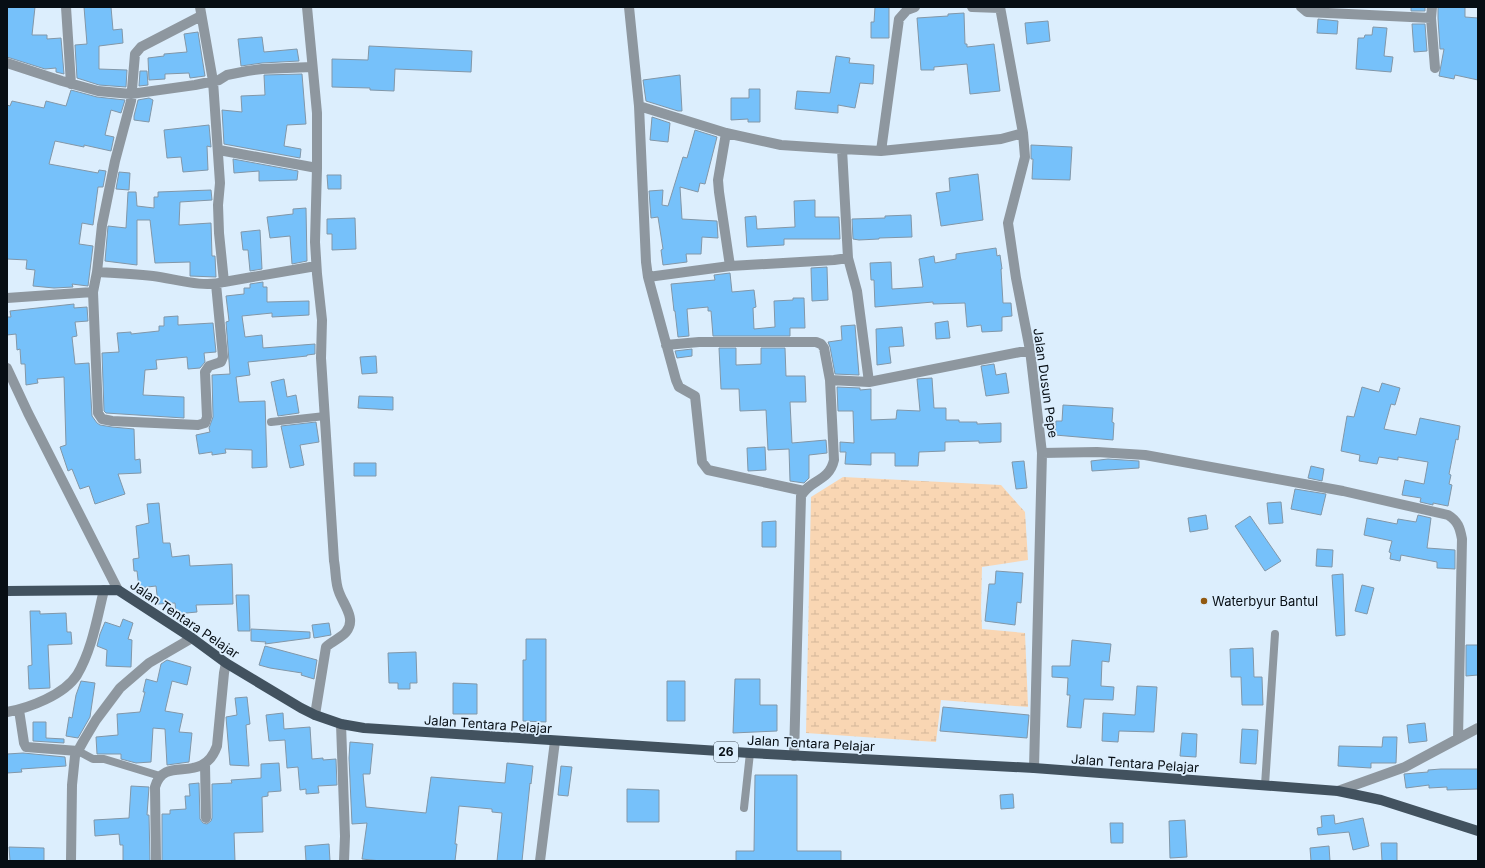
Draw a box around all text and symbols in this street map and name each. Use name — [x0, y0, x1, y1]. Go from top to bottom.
street label: Jalan Dusun Pepe — [1030, 327, 1062, 439]
street label: Jalan Tentara Pelajar — [127, 577, 243, 662]
place label: Waterbyur Bantul — [1212, 593, 1318, 609]
marker: Waterbyur Bantul — [1199, 596, 1209, 606]
street label: Jalan Tentara Pelajar — [423, 712, 553, 736]
street label: Jalan Tentara Pelajar — [747, 732, 876, 754]
road number: 26 — [714, 742, 738, 762]
street label: Jalan Tentara Pelajar — [1070, 751, 1200, 775]

